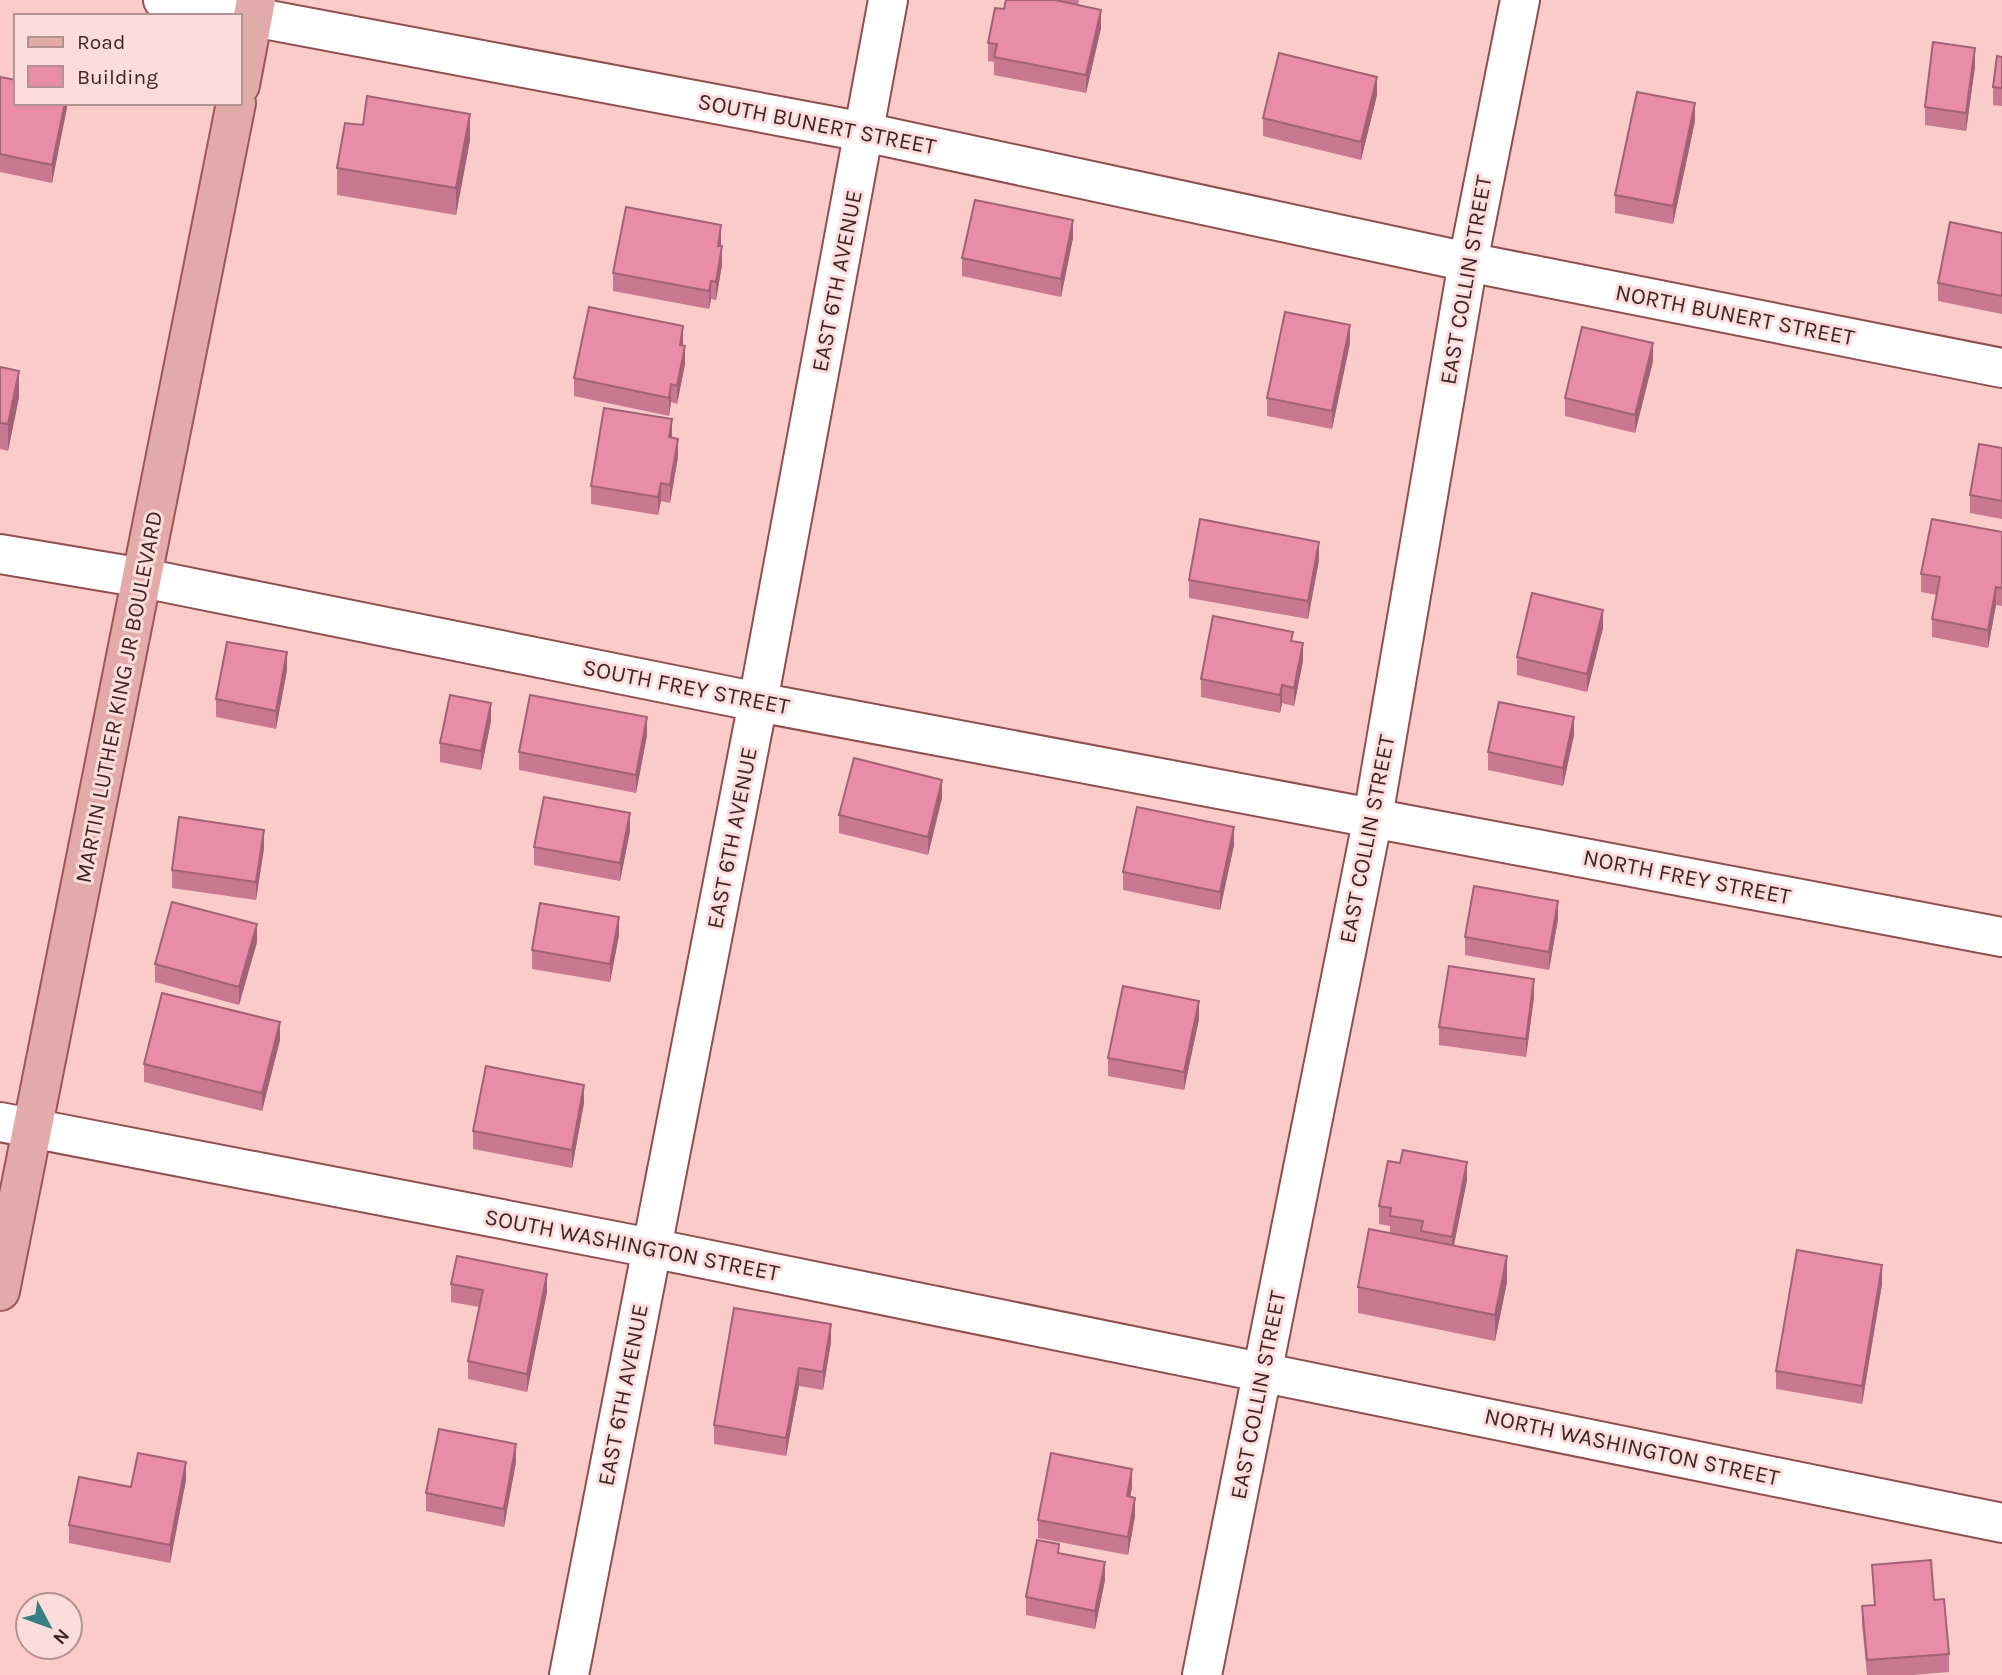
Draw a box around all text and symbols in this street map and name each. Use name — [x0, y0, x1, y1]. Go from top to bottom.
legend — [14, 14, 242, 105]
text: Road — [77, 30, 125, 54]
text: Building — [77, 65, 158, 89]
street label: SOUTH BUNERT STREET — [696, 88, 939, 160]
street label: EAST COLLIN STREET — [1434, 173, 1498, 387]
street label: EAST 6TH AVENUE — [806, 188, 868, 374]
street label: NORTH BUNERT STREET — [1613, 279, 1857, 352]
street label: MARTIN LUTHER KING JR BOULEVARD — [70, 508, 168, 886]
street label: SOUTH FREY STREET — [580, 654, 792, 720]
street label: EAST COLLIN STREET — [1334, 732, 1401, 946]
street label: EAST 6TH AVENUE — [701, 745, 763, 931]
street label: NORTH FREY STREET — [1581, 844, 1794, 910]
street label: SOUTH WASHINGTON STREET — [482, 1203, 782, 1287]
street label: EAST COLLIN STREET — [1225, 1288, 1292, 1502]
street label: EAST 6TH AVENUE — [592, 1302, 654, 1488]
street label: NORTH WASHINGTON STREET — [1482, 1403, 1782, 1492]
north arrow — [14, 1591, 84, 1661]
text: N — [48, 1624, 74, 1649]

